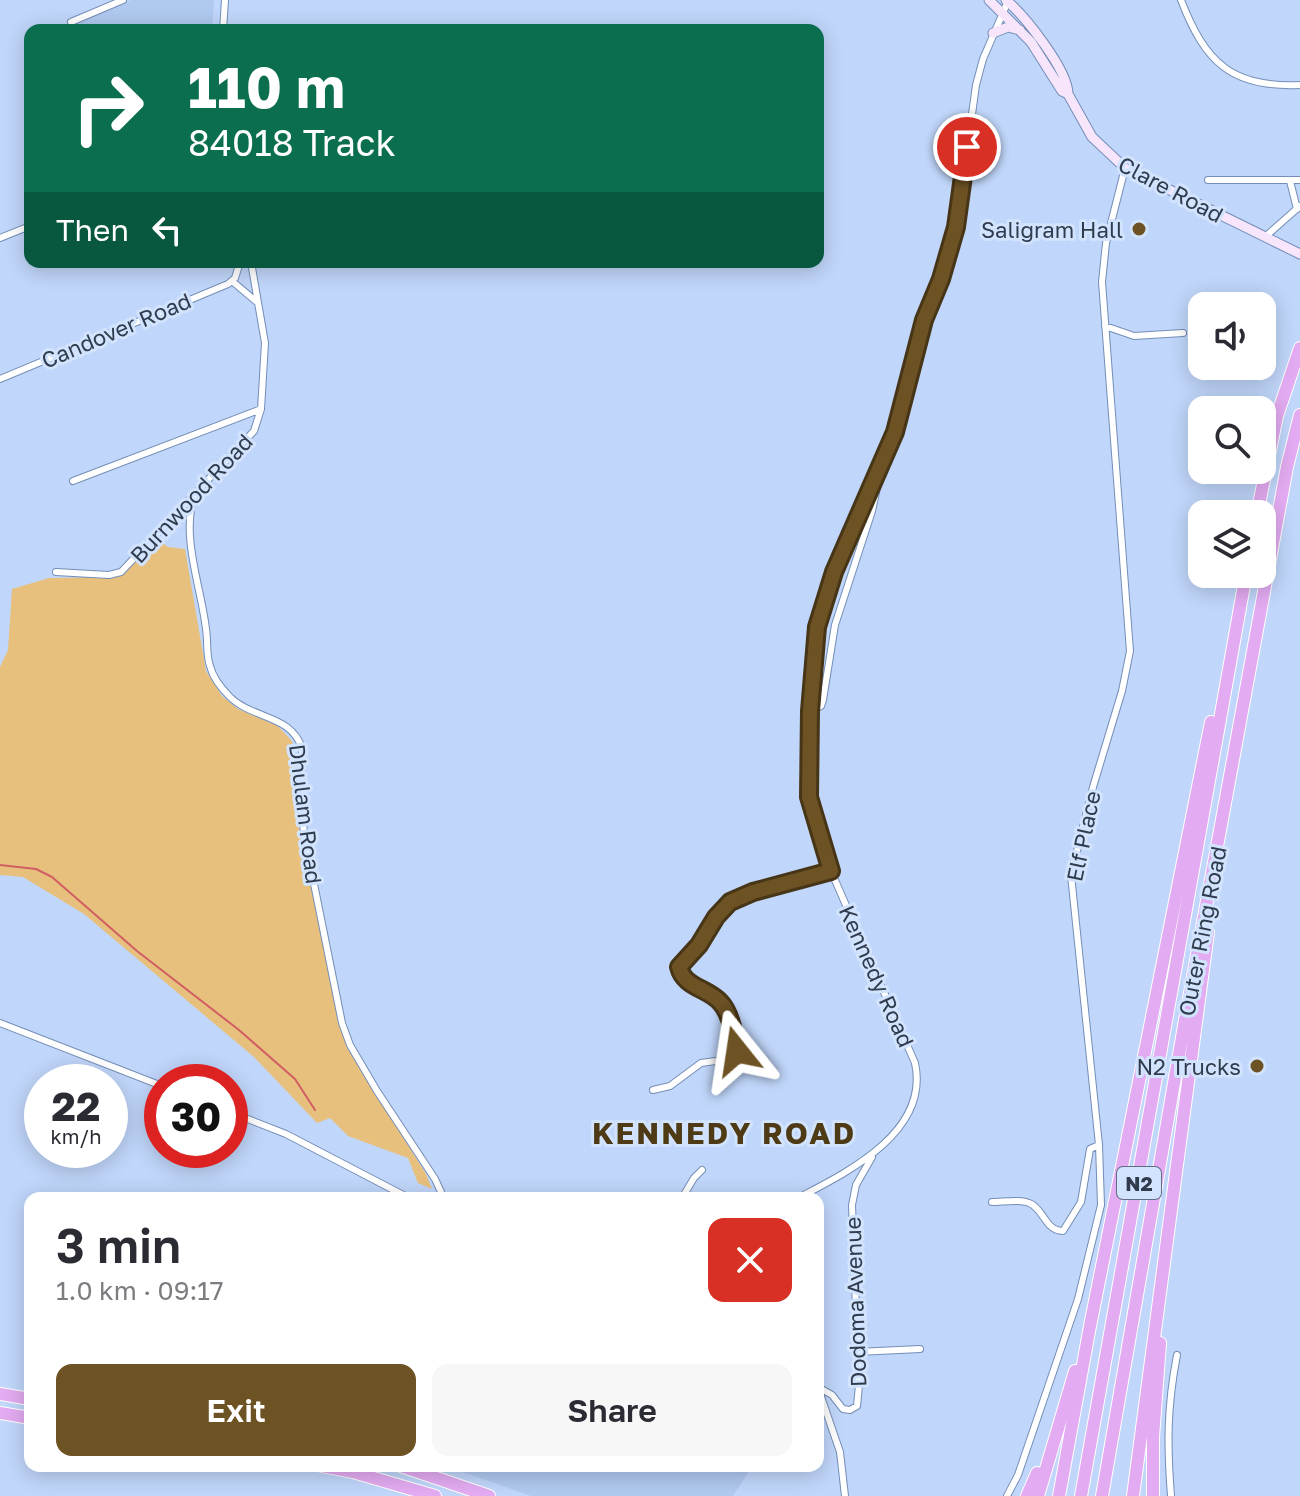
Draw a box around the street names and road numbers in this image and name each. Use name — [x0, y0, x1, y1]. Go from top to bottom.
street label: Clare Road — [1114, 150, 1228, 228]
street label: Candover Road — [37, 286, 195, 374]
street label: Burnwood Road — [124, 428, 258, 568]
street label: Dhulam Road — [284, 743, 328, 885]
street label: Elf Place — [1060, 788, 1106, 884]
street label: Outer Ring Road — [1172, 844, 1232, 1018]
street label: Kennedy Road — [834, 901, 920, 1051]
road number: N2 — [1117, 1167, 1161, 1199]
street label: Dodoma Avenue — [839, 1216, 871, 1388]

